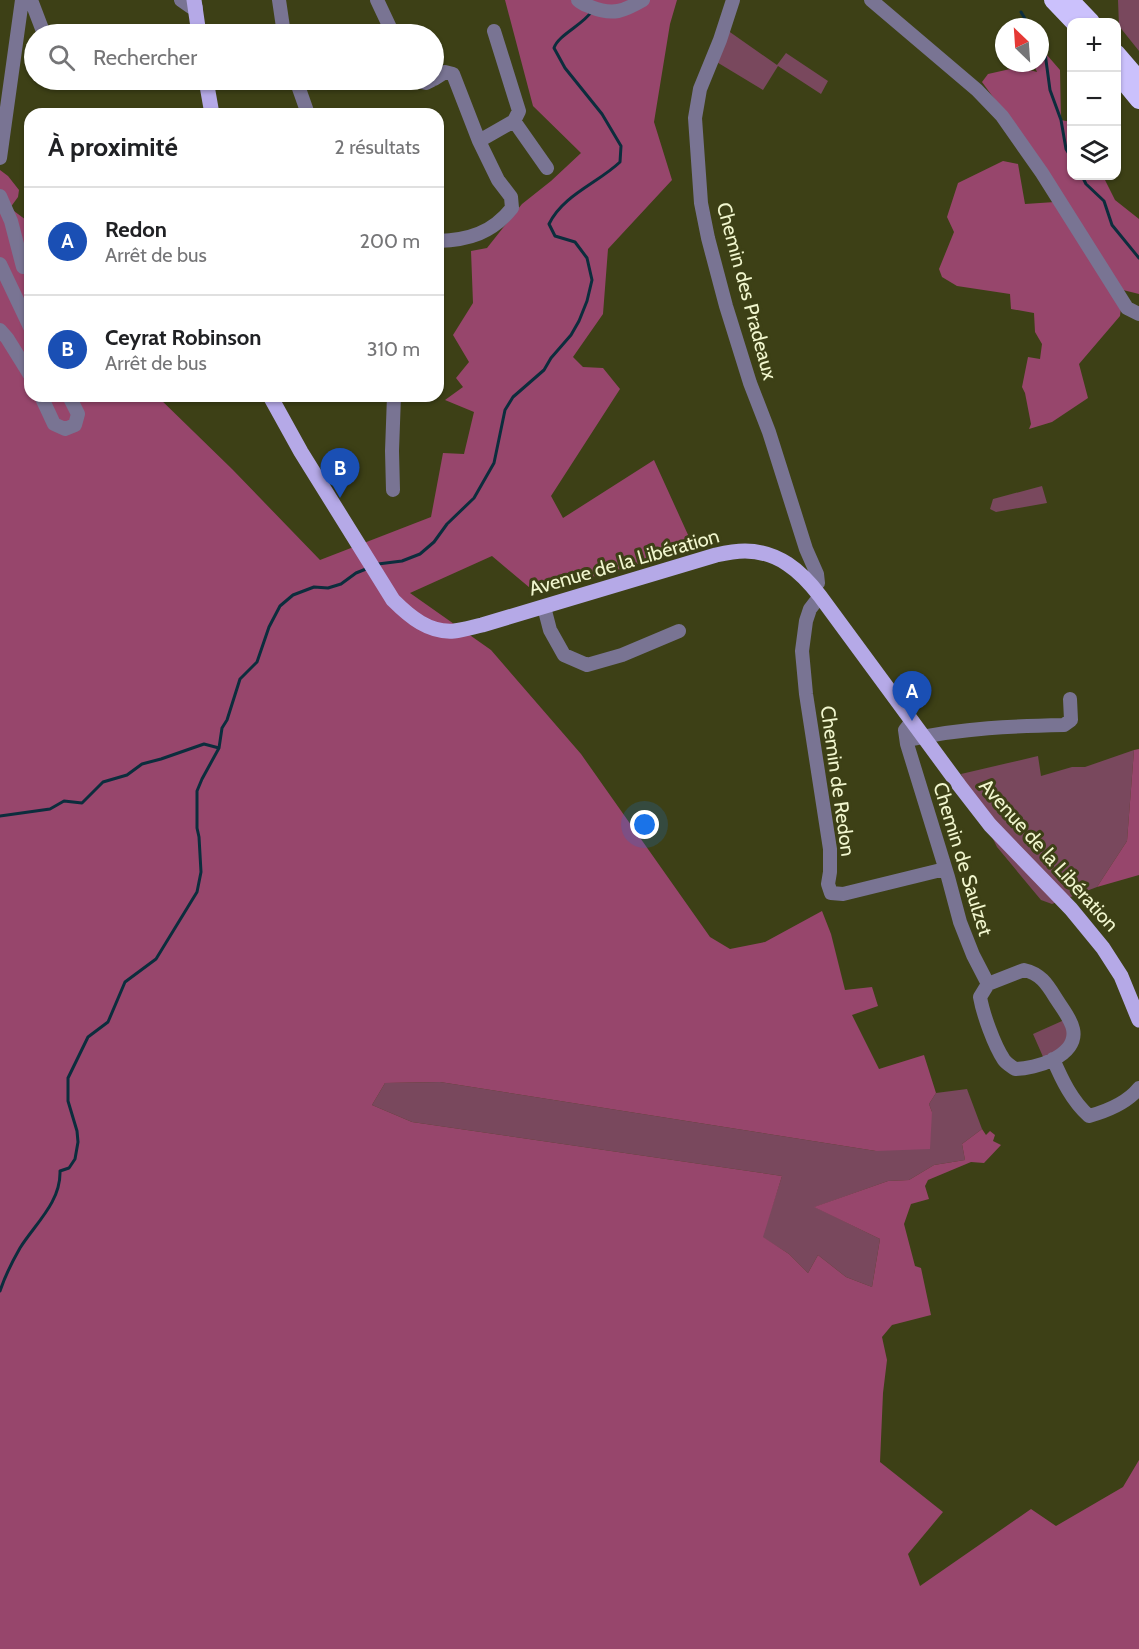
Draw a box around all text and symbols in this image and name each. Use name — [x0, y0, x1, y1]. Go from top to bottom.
north arrow — [995, 18, 1049, 72]
map controls — [1067, 18, 1121, 180]
button: + — [1067, 18, 1121, 72]
search box — [24, 24, 444, 90]
icon: search — [45, 41, 78, 74]
text: Rechercher — [93, 44, 197, 71]
button: − — [1067, 72, 1121, 126]
button: layers — [1067, 126, 1121, 180]
text: À proximité — [48, 131, 178, 163]
text: 2 résultats — [334, 135, 420, 159]
street label: Chemin des Pradeaux — [712, 200, 782, 383]
text: Redon — [105, 216, 167, 243]
text: A — [61, 229, 74, 253]
text: 200 m — [360, 229, 420, 253]
text: Arrêt de bus — [105, 243, 207, 267]
text: Ceyrat Robinson — [105, 324, 261, 351]
text: B — [61, 337, 74, 361]
text: 310 m — [367, 337, 420, 361]
text: Arrêt de bus — [105, 351, 207, 375]
pin: B — [320, 448, 360, 498]
street label: Avenue de la Libération — [526, 523, 722, 601]
pin: A — [892, 672, 932, 721]
street label: Chemin de Redon — [816, 704, 860, 858]
street label: Avenue de la Libération — [974, 774, 1124, 936]
street label: Chemin de Saulzet — [928, 779, 998, 939]
your location — [630, 810, 659, 839]

